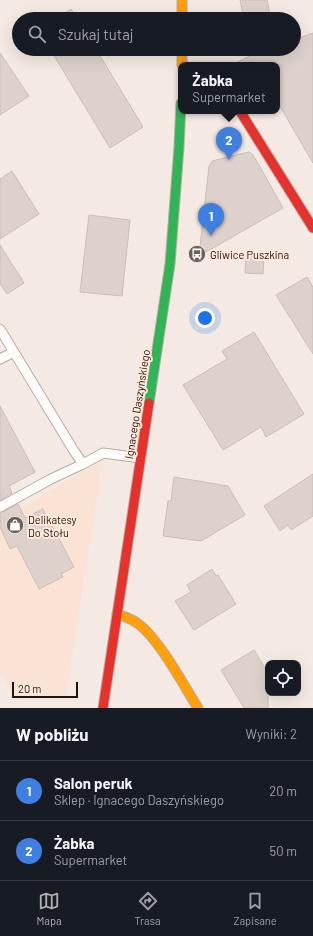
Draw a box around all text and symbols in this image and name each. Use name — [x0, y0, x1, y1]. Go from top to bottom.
search box — [12, 12, 301, 56]
icon: search — [26, 23, 48, 45]
text: Szukaj tutaj — [58, 25, 134, 43]
popup — [178, 62, 280, 114]
text: Żabka — [192, 71, 233, 89]
text: Supermarket — [192, 89, 266, 105]
pin: 2 — [216, 127, 242, 160]
pin: 1 — [198, 203, 224, 236]
bus stop icon: Gliwice Puszkina — [187, 244, 207, 264]
place label: Gliwice Puszkina — [210, 248, 289, 261]
your location — [195, 308, 215, 328]
street label: Ignacego Daszyńskiego — [122, 348, 152, 460]
place label: Delikatesy Do Stołu — [28, 513, 77, 539]
shop icon: Delikatesy Do Stołu — [5, 515, 25, 535]
map controls — [265, 660, 301, 696]
button: locate — [265, 660, 301, 696]
scale bar — [12, 680, 78, 699]
text: 20 m — [18, 682, 41, 695]
text: W pobliżu — [16, 724, 89, 744]
text: Wyniki: 2 — [246, 726, 297, 742]
text: Salon peruk — [54, 774, 133, 792]
text: 1 — [27, 783, 31, 799]
text: 20 m — [269, 783, 297, 799]
text: Sklep · Ignacego Daszyńskiego — [54, 792, 224, 808]
text: Żabka — [54, 834, 94, 852]
text: 2 — [25, 843, 33, 859]
text: 50 m — [270, 843, 297, 859]
text: Supermarket — [54, 852, 127, 868]
tab: Mapa — [36, 890, 62, 927]
tab: Trasa — [134, 890, 161, 927]
tab: Zapisane — [233, 890, 277, 927]

